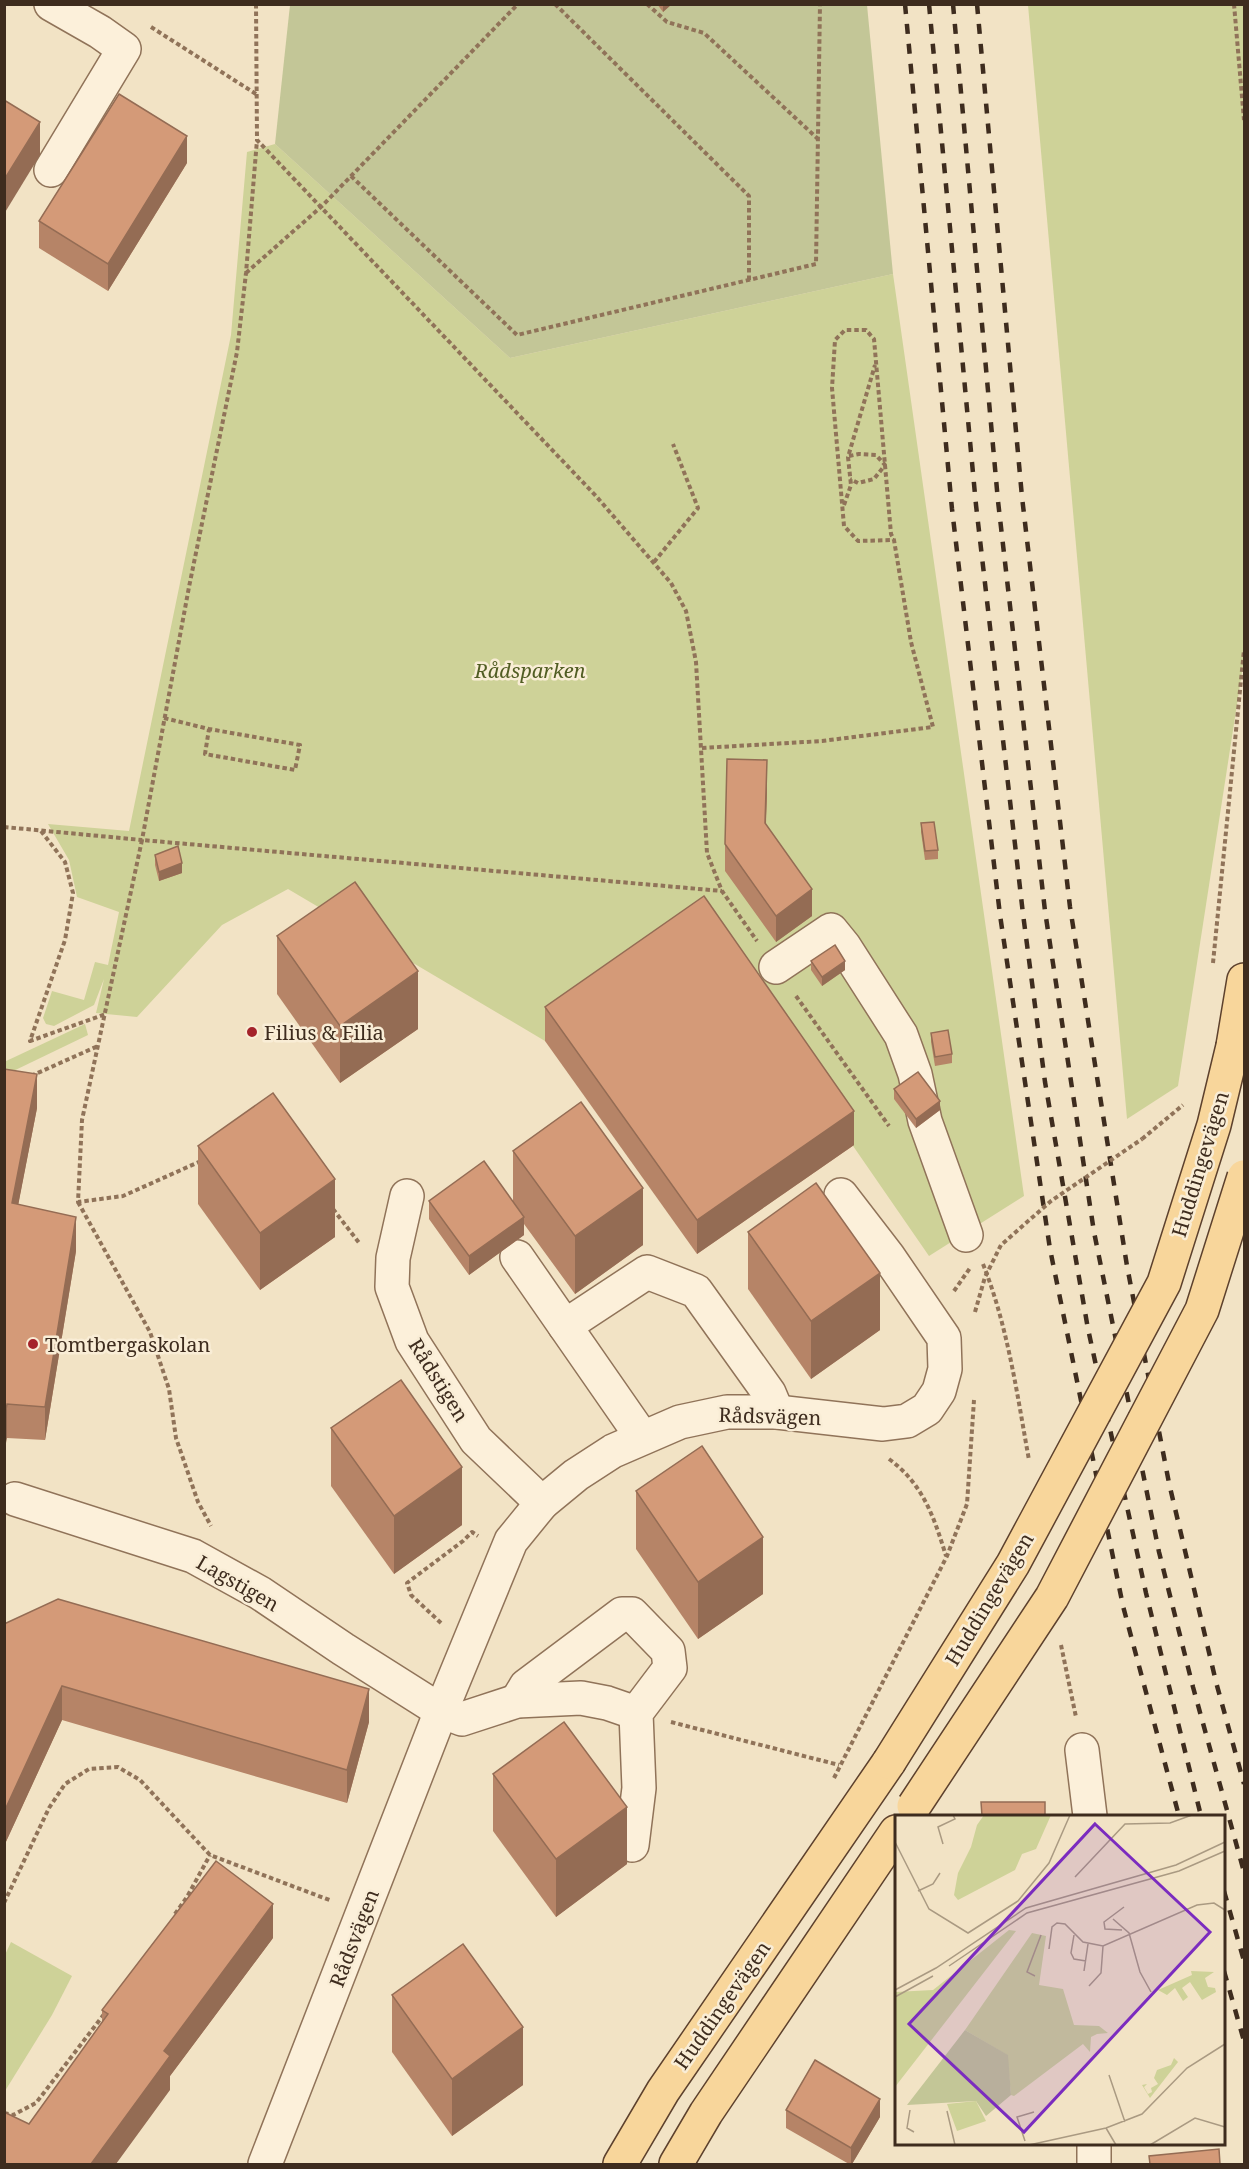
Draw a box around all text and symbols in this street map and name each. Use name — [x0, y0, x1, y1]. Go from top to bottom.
park label: Rådsparken — [473, 657, 586, 684]
place label: Filius & Filia — [264, 1019, 384, 1046]
marker: Filius & Filia — [245, 1025, 259, 1039]
street label: Huddingevägen — [1165, 1088, 1235, 1240]
place label: Tomtbergaskolan — [45, 1331, 210, 1358]
street label: Rådstigen — [403, 1333, 475, 1427]
marker: Tomtbergaskolan — [26, 1337, 40, 1351]
street label: Rådsvägen — [718, 1401, 822, 1431]
street label: Huddingevägen — [939, 1527, 1040, 1671]
street label: Lagstigen — [192, 1548, 284, 1618]
inset map — [895, 1815, 1225, 2145]
street label: Rådsvägen — [323, 1885, 385, 1991]
street label: Huddingevägen — [668, 1935, 776, 2075]

